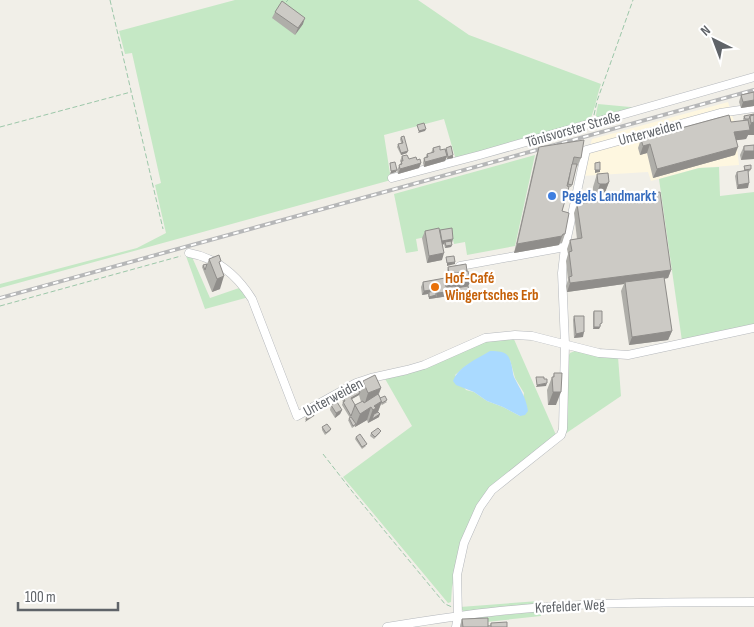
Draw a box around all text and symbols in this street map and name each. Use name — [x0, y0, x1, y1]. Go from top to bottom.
north arrow — [689, 15, 739, 65]
text: N — [697, 22, 714, 40]
street label: Tönisvorster Straße — [524, 107, 623, 152]
street label: Unterweiden — [616, 115, 684, 150]
place label: Pegels Landmarkt — [562, 187, 656, 206]
marker: Pegels Landmarkt — [546, 190, 558, 202]
place label: Hof-Café Wingertsches Erb — [445, 269, 539, 305]
marker: Hof-Café Wingertsches Erb — [429, 281, 441, 293]
street label: Unterweiden — [300, 374, 366, 421]
scale bar — [18, 580, 118, 612]
text: 100 m — [25, 588, 56, 607]
street label: Krefelder Weg — [535, 595, 606, 618]

